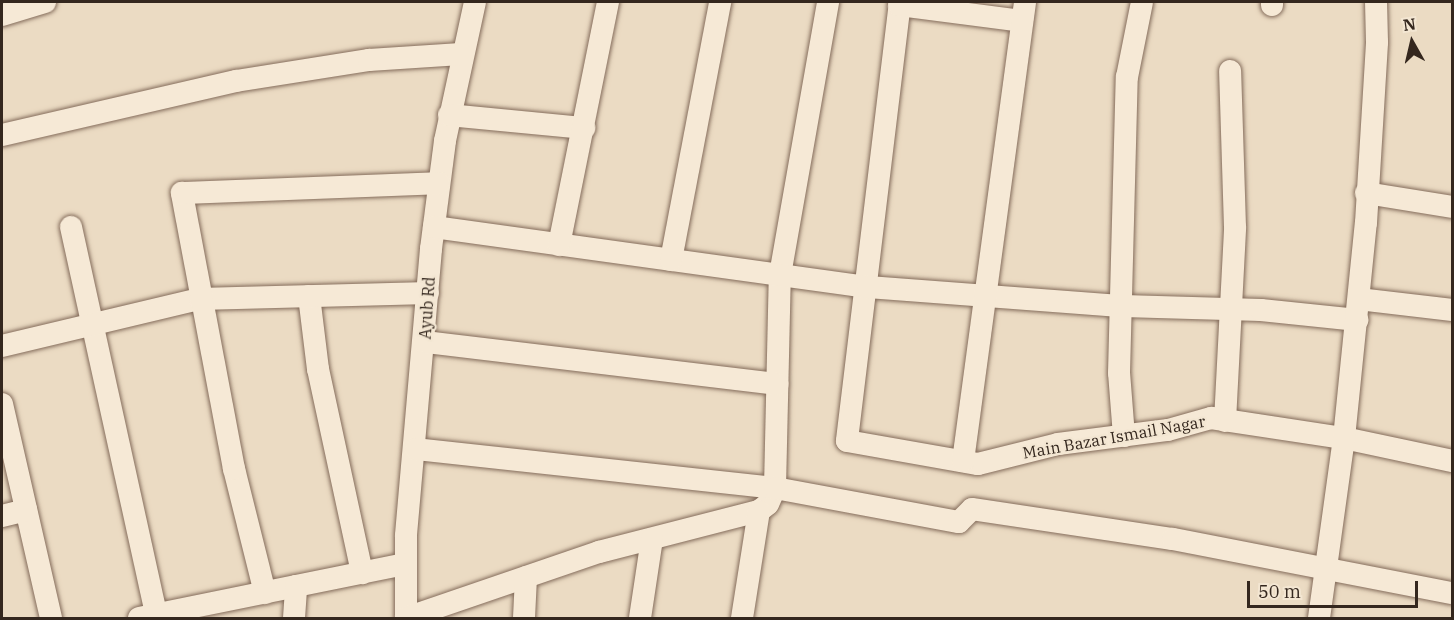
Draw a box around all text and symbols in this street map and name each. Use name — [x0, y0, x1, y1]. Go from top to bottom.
north arrow — [1382, 12, 1442, 72]
text: N — [1402, 13, 1417, 35]
street label: Ayub Rd — [415, 276, 439, 340]
street label: Main Bazar Ismail Nagar — [1021, 411, 1207, 463]
scale bar — [1250, 569, 1421, 607]
text: 50 m — [1258, 580, 1301, 603]

